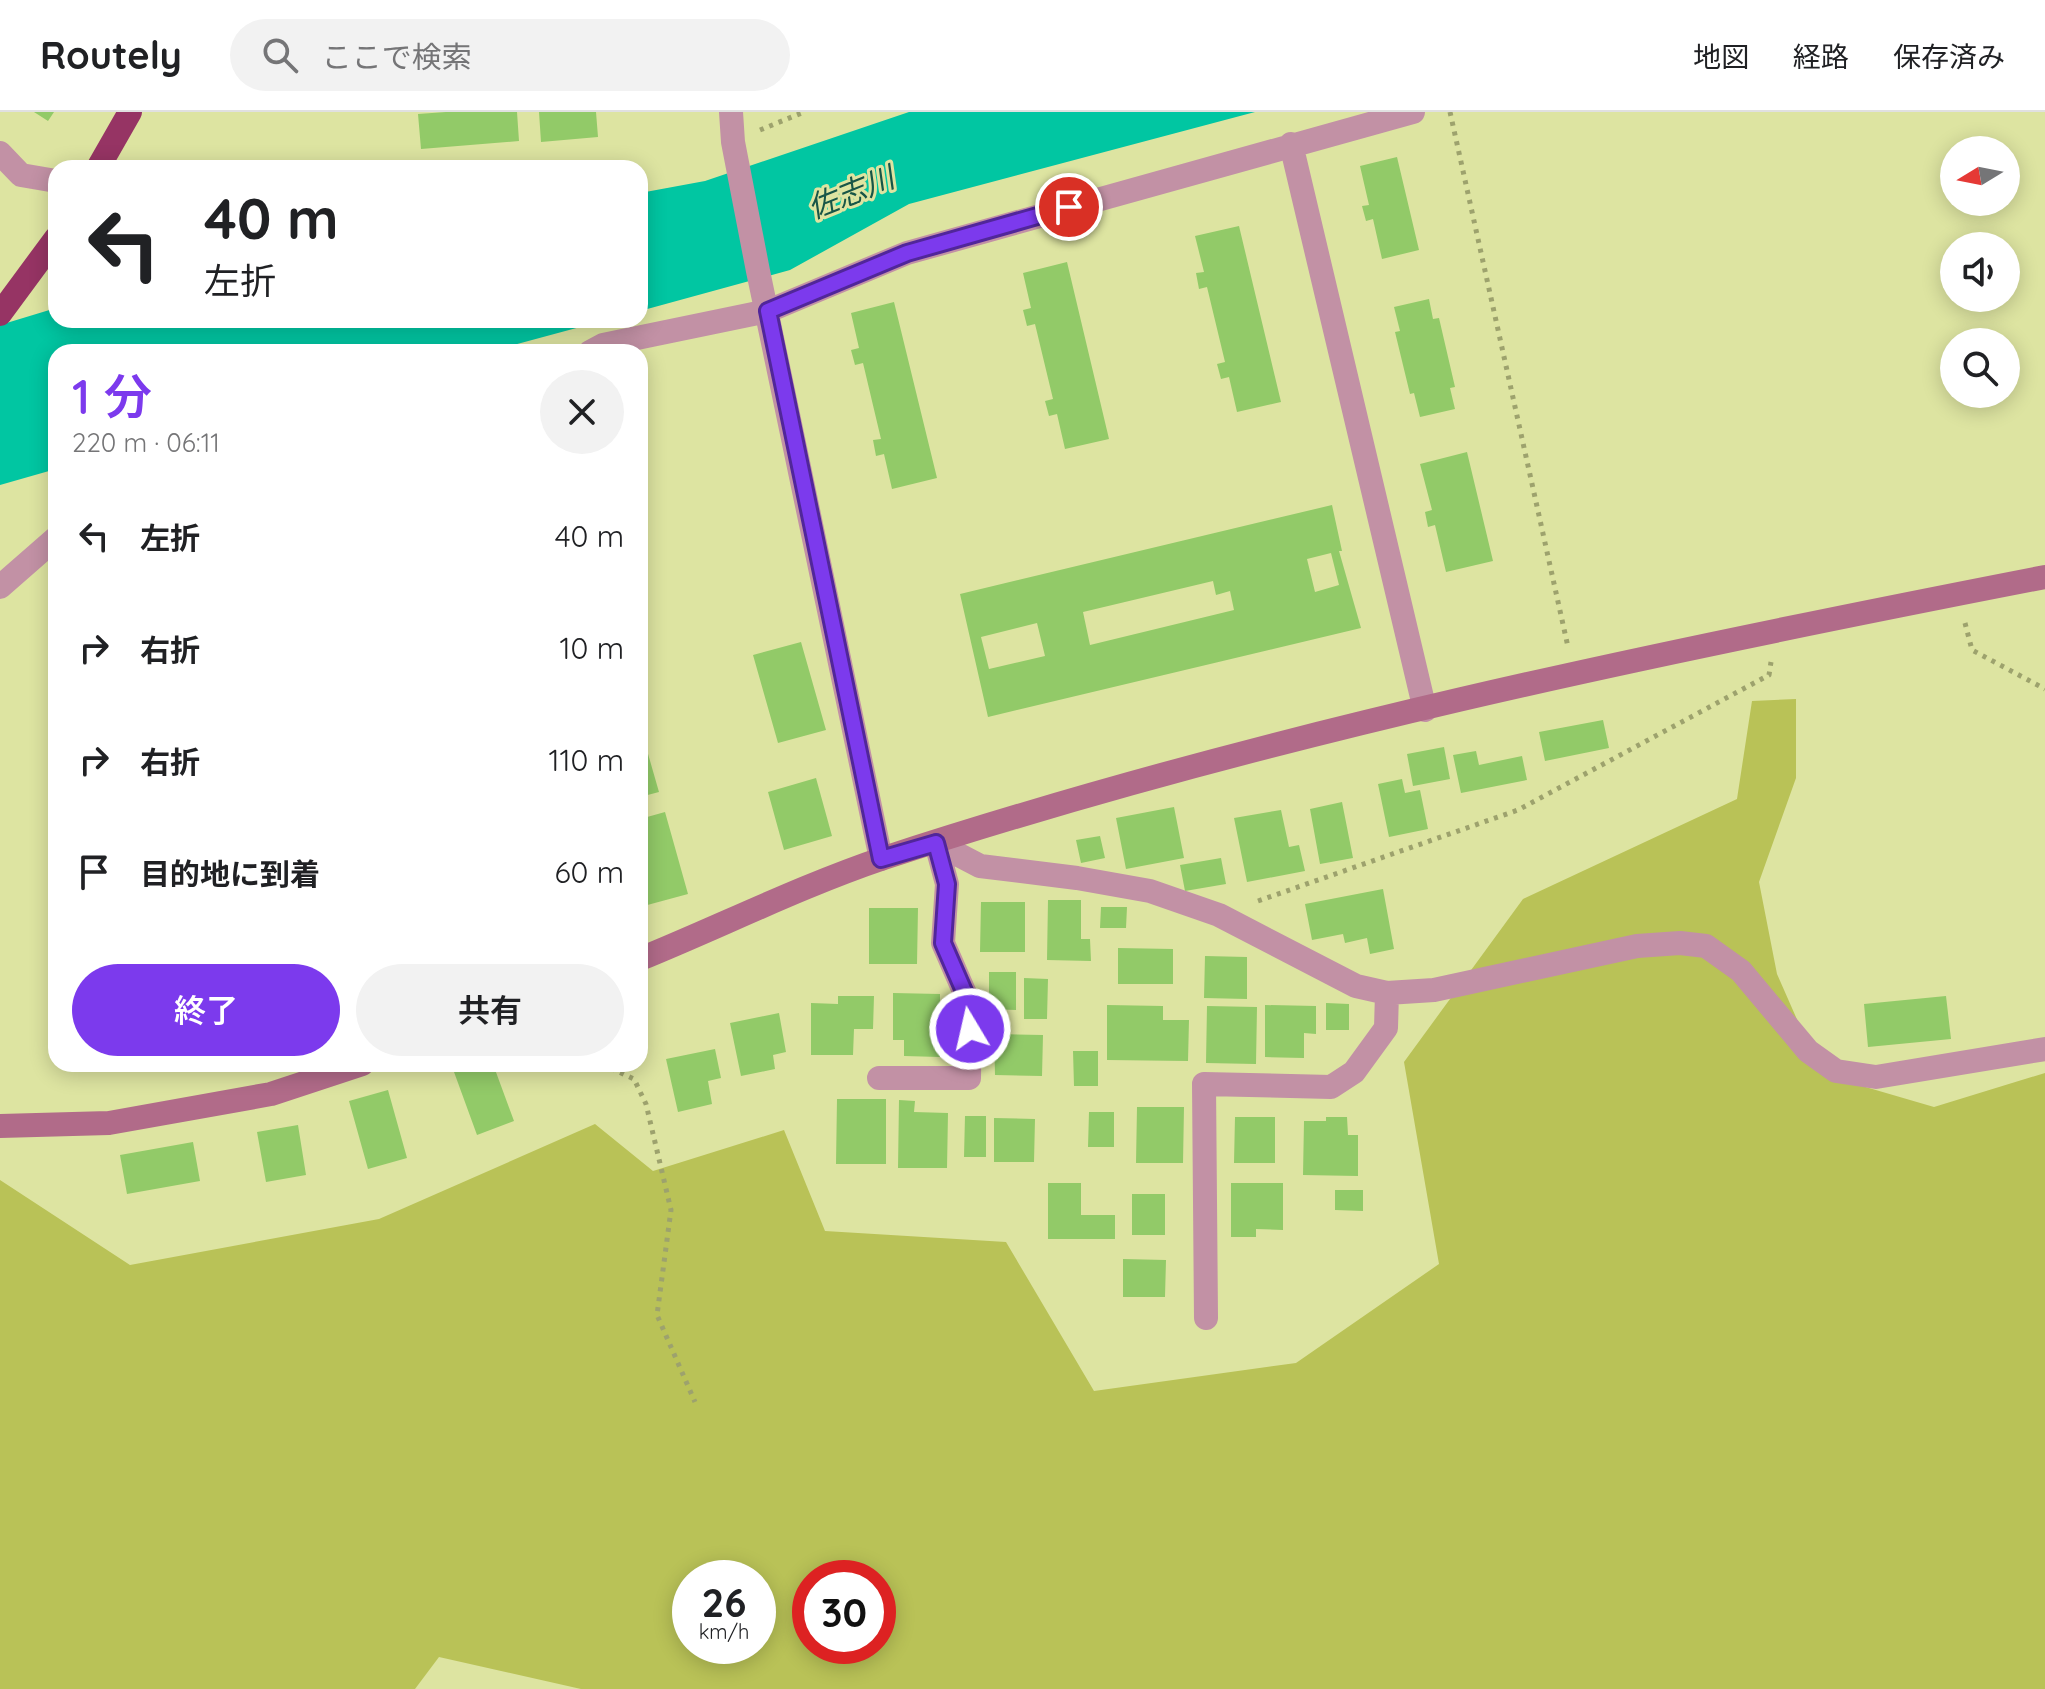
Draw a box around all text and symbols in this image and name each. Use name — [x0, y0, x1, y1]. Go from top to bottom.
search box — [230, 19, 790, 91]
text: Routely — [40, 31, 182, 79]
icon: search — [258, 33, 302, 77]
text: ここで検索 — [322, 38, 472, 76]
text: 地図 — [1693, 39, 1749, 74]
text: 経路 — [1793, 39, 1849, 74]
text: 保存済み — [1893, 39, 2005, 74]
north arrow — [1940, 136, 2020, 216]
map controls — [1940, 136, 2020, 408]
water label: 佐志川 — [802, 156, 902, 227]
pin — [1035, 173, 1103, 241]
text: 40 m — [204, 183, 339, 253]
icon: arrive — [1047, 185, 1091, 229]
icon: left — [72, 192, 176, 296]
button: sound — [1940, 232, 2020, 312]
text: 左折 — [204, 258, 276, 303]
button: search — [1940, 328, 2020, 408]
text: 1 分 — [72, 366, 152, 426]
button: close — [540, 370, 624, 454]
text: 220 m · 06:11 — [72, 426, 220, 459]
icon: left — [72, 514, 116, 558]
text: 40 m — [555, 517, 624, 555]
text: 左折 — [140, 519, 200, 557]
icon: right — [72, 626, 116, 670]
text: 10 m — [560, 629, 624, 667]
text: 右折 — [140, 631, 200, 669]
icon: right — [72, 738, 116, 782]
text: 110 m — [548, 741, 624, 779]
text: 右折 — [140, 743, 200, 781]
icon: arrive — [72, 850, 116, 894]
text: 60 m — [554, 853, 624, 891]
text: 目的地に到着 — [140, 855, 320, 893]
button: 終了 — [72, 964, 340, 1056]
button: 共有 — [356, 964, 624, 1056]
position arrow — [928, 987, 1012, 1071]
speed limit sign: 30 — [792, 1560, 896, 1664]
text: 26 — [702, 1577, 746, 1627]
text: km/h — [699, 1619, 749, 1644]

